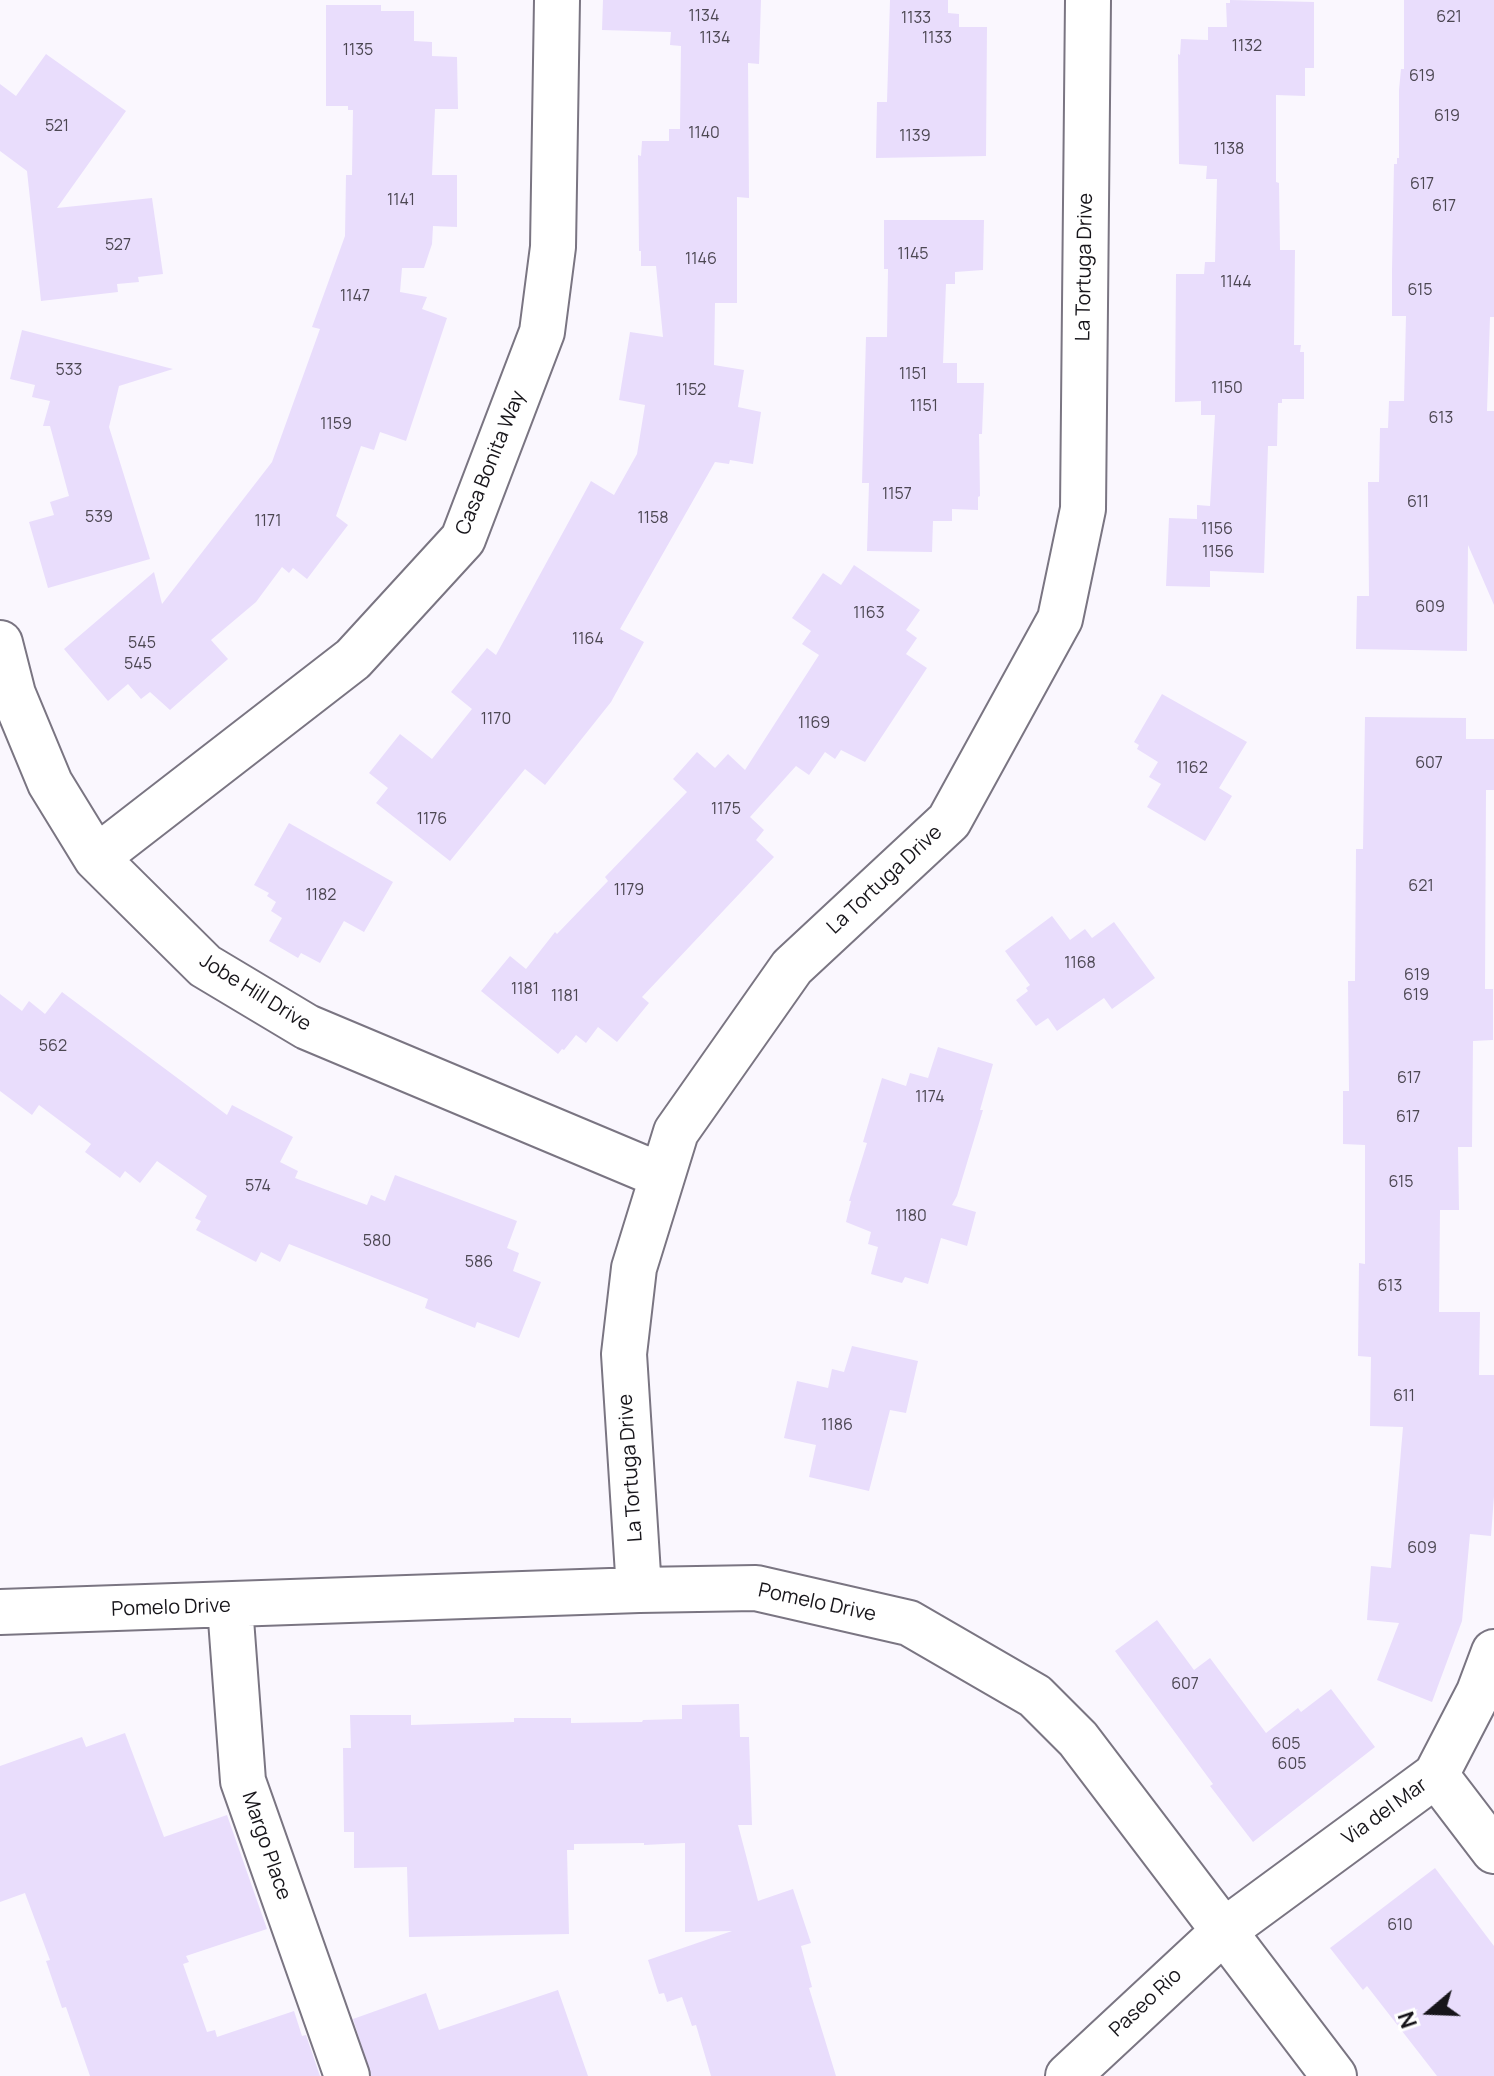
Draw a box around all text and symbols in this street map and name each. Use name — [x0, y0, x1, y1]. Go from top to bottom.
house number: 1134 — [689, 7, 719, 27]
house number: 621 — [1436, 8, 1462, 28]
house number: 1133 — [901, 9, 931, 29]
house number: 1134 — [700, 29, 730, 49]
house number: 1133 — [922, 29, 952, 49]
house number: 1132 — [1232, 37, 1262, 57]
house number: 1135 — [343, 41, 373, 61]
house number: 619 — [1409, 67, 1435, 87]
house number: 619 — [1434, 107, 1460, 127]
house number: 521 — [45, 117, 69, 137]
house number: 1140 — [688, 124, 720, 144]
house number: 1139 — [899, 127, 931, 147]
house number: 1138 — [1214, 140, 1244, 160]
house number: 617 — [1410, 175, 1434, 195]
house number: 1141 — [387, 191, 415, 211]
street label: La Tortuga Drive — [1072, 193, 1098, 341]
house number: 617 — [1432, 197, 1456, 217]
house number: 527 — [105, 236, 131, 256]
house number: 1145 — [897, 245, 929, 265]
house number: 1146 — [685, 250, 717, 270]
house number: 1144 — [1220, 273, 1252, 293]
house number: 615 — [1407, 281, 1433, 301]
house number: 1147 — [340, 287, 370, 307]
house number: 533 — [56, 361, 82, 381]
house number: 1151 — [899, 365, 927, 385]
house number: 1150 — [1211, 379, 1243, 399]
house number: 1152 — [676, 381, 706, 401]
street label: Casa Bonita Way — [451, 387, 531, 539]
house number: 1151 — [910, 397, 938, 417]
house number: 613 — [1429, 409, 1453, 429]
house number: 1159 — [320, 415, 352, 435]
house number: 1157 — [882, 485, 912, 505]
house number: 611 — [1407, 493, 1429, 513]
house number: 539 — [85, 508, 113, 528]
house number: 1158 — [637, 509, 669, 529]
house number: 1171 — [255, 512, 281, 532]
house number: 1156 — [1201, 520, 1233, 540]
house number: 1156 — [1202, 543, 1234, 563]
house number: 609 — [1415, 598, 1445, 618]
house number: 1163 — [853, 604, 885, 624]
house number: 1164 — [572, 630, 604, 650]
house number: 545 — [128, 634, 156, 654]
house number: 545 — [124, 655, 152, 675]
house number: 1170 — [481, 710, 511, 730]
house number: 1169 — [798, 714, 830, 734]
house number: 607 — [1415, 754, 1443, 774]
house number: 1162 — [1176, 759, 1208, 779]
house number: 1175 — [711, 800, 741, 820]
house number: 1176 — [417, 810, 447, 830]
street label: La Tortuga Drive — [823, 821, 947, 939]
house number: 621 — [1408, 877, 1434, 897]
house number: 1179 — [614, 881, 644, 901]
house number: 1182 — [306, 886, 336, 906]
street label: Jobe Hill Drive — [195, 949, 315, 1037]
house number: 1168 — [1064, 954, 1096, 974]
house number: 619 — [1404, 966, 1430, 986]
house number: 1181 — [511, 980, 539, 1000]
house number: 619 — [1403, 986, 1429, 1006]
house number: 1181 — [551, 987, 579, 1007]
house number: 562 — [39, 1037, 67, 1057]
house number: 617 — [1397, 1069, 1421, 1089]
house number: 1174 — [915, 1088, 945, 1108]
house number: 617 — [1396, 1108, 1420, 1128]
house number: 615 — [1388, 1173, 1414, 1193]
house number: 574 — [245, 1177, 271, 1197]
house number: 1180 — [895, 1207, 927, 1227]
house number: 580 — [363, 1232, 391, 1252]
house number: 586 — [465, 1253, 493, 1273]
house number: 613 — [1378, 1277, 1402, 1297]
house number: 611 — [1393, 1387, 1415, 1407]
street label: La Tortuga Drive — [614, 1393, 648, 1543]
house number: 1186 — [821, 1416, 853, 1436]
house number: 609 — [1407, 1539, 1437, 1559]
street label: Pomelo Drive — [756, 1579, 878, 1627]
street label: Pomelo Drive — [111, 1594, 231, 1622]
house number: 607 — [1171, 1675, 1199, 1695]
house number: 605 — [1272, 1735, 1300, 1755]
house number: 605 — [1278, 1755, 1306, 1775]
street label: Via del Mar — [1338, 1773, 1432, 1851]
street label: Margo Place — [236, 1789, 296, 1903]
house number: 610 — [1387, 1916, 1413, 1936]
street label: Paseo Rio — [1105, 1964, 1187, 2042]
north arrow — [1390, 1972, 1470, 2052]
text: N — [1391, 2007, 1424, 2032]

